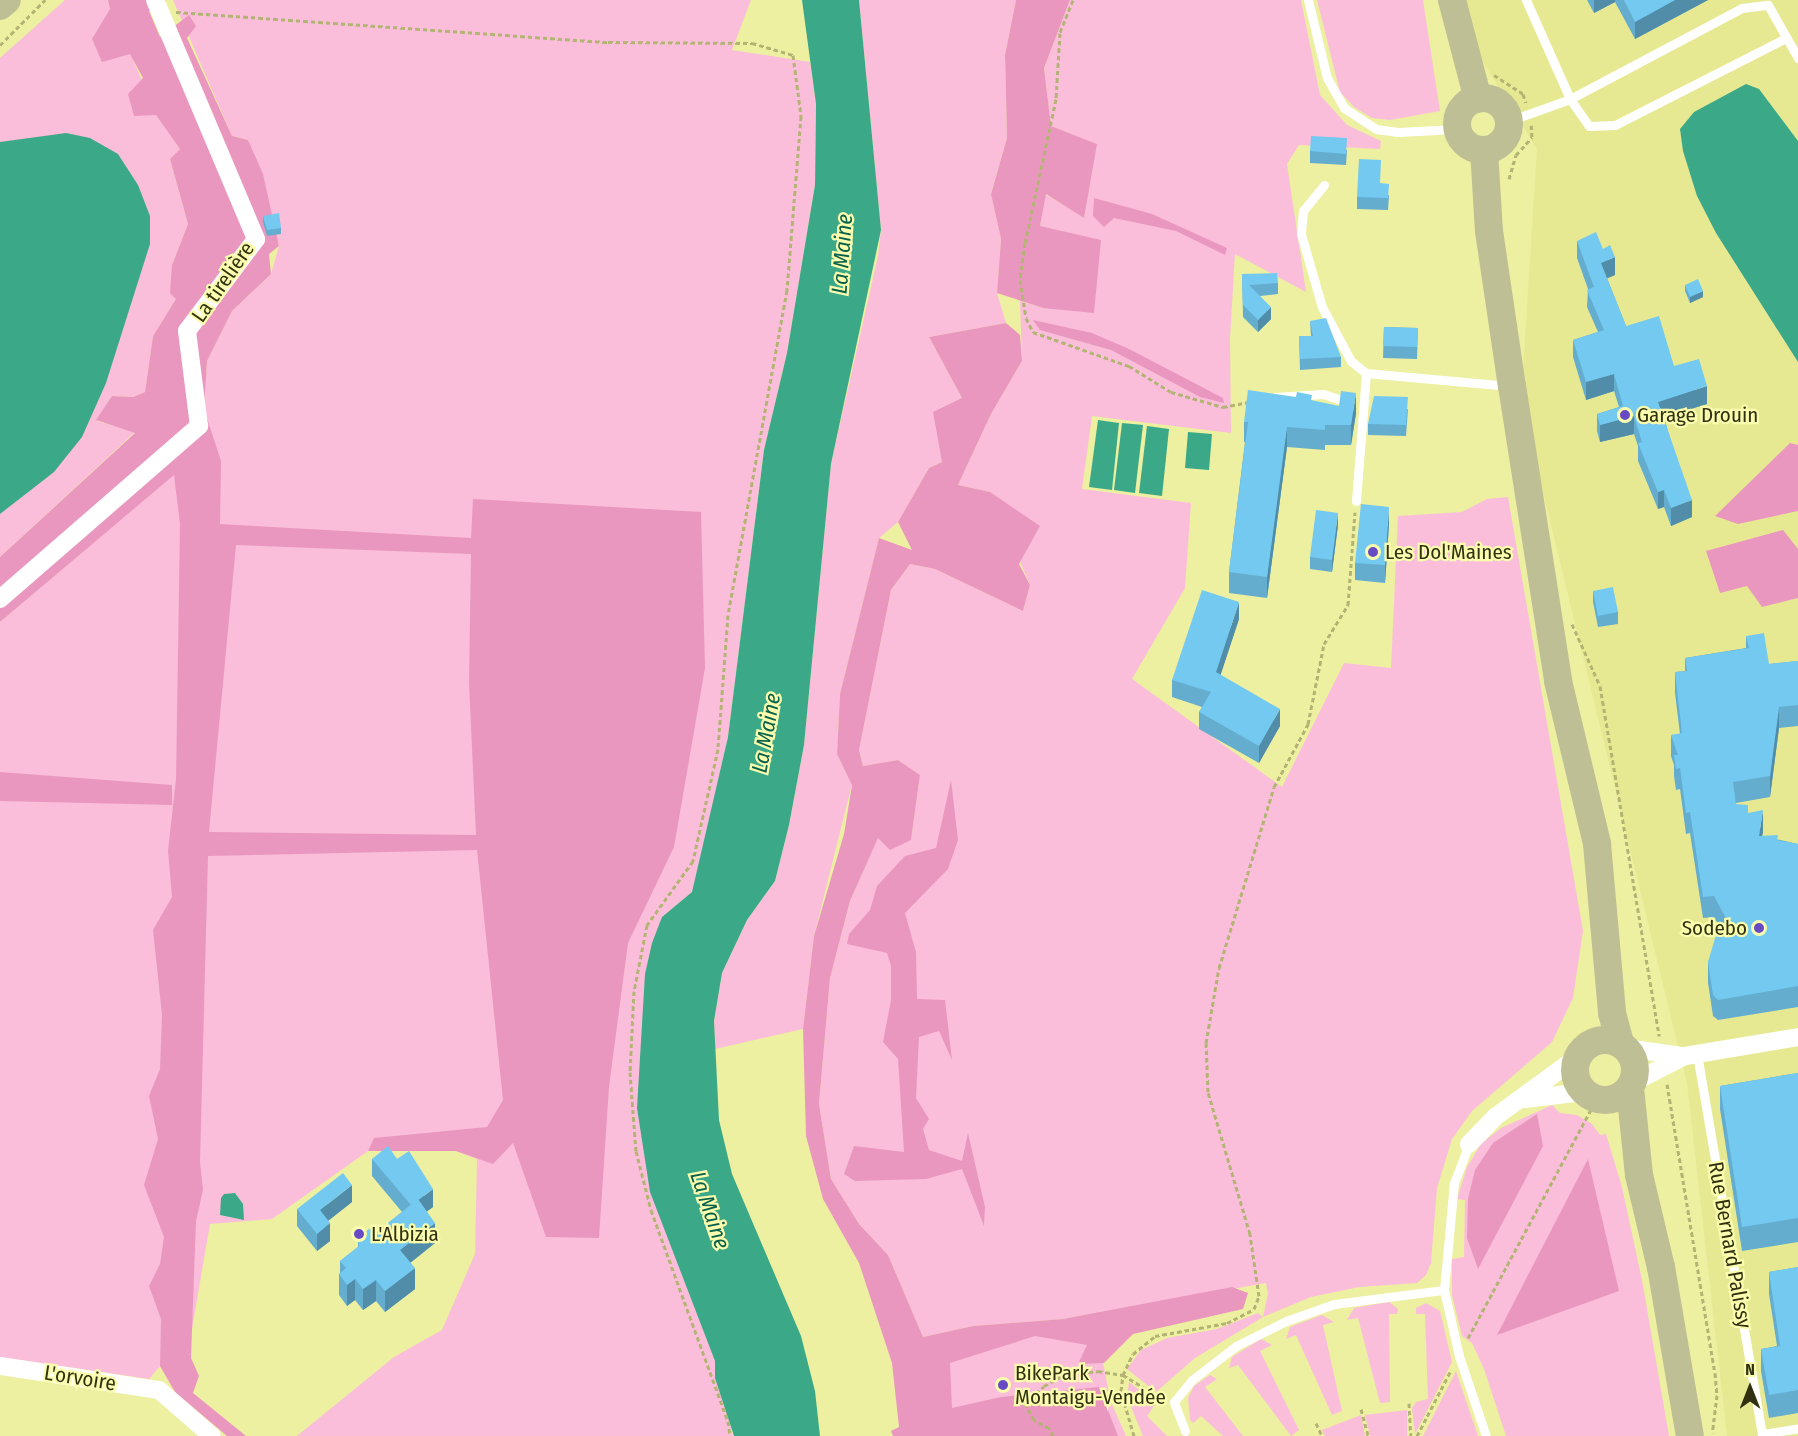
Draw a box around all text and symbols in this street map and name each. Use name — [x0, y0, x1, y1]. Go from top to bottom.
water label: La Maine — [826, 213, 858, 295]
street label: La tirelière — [186, 237, 260, 327]
place label: Garage Drouin — [1637, 402, 1758, 428]
marker: Garage Drouin — [1618, 408, 1632, 422]
place label: Les Dol'Maines — [1385, 539, 1512, 565]
marker: Les Dol'Maines — [1366, 545, 1380, 559]
water label: La Maine — [746, 691, 786, 775]
place label: Sodebo — [1682, 915, 1747, 941]
marker: Sodebo — [1752, 921, 1766, 935]
street label: Rue Bernard Palissy — [1703, 1160, 1757, 1330]
water label: La Maine — [684, 1168, 736, 1252]
place label: L'Albizia — [371, 1221, 439, 1247]
marker: L'Albizia — [352, 1227, 366, 1241]
north arrow — [1720, 1358, 1780, 1418]
street label: L'orvoire — [42, 1360, 118, 1396]
place label: BikePark Montaigu-Vendée — [1015, 1360, 1166, 1410]
text: N — [1745, 1360, 1755, 1379]
marker: BikePark Montaigu-Vendée — [996, 1378, 1010, 1392]

